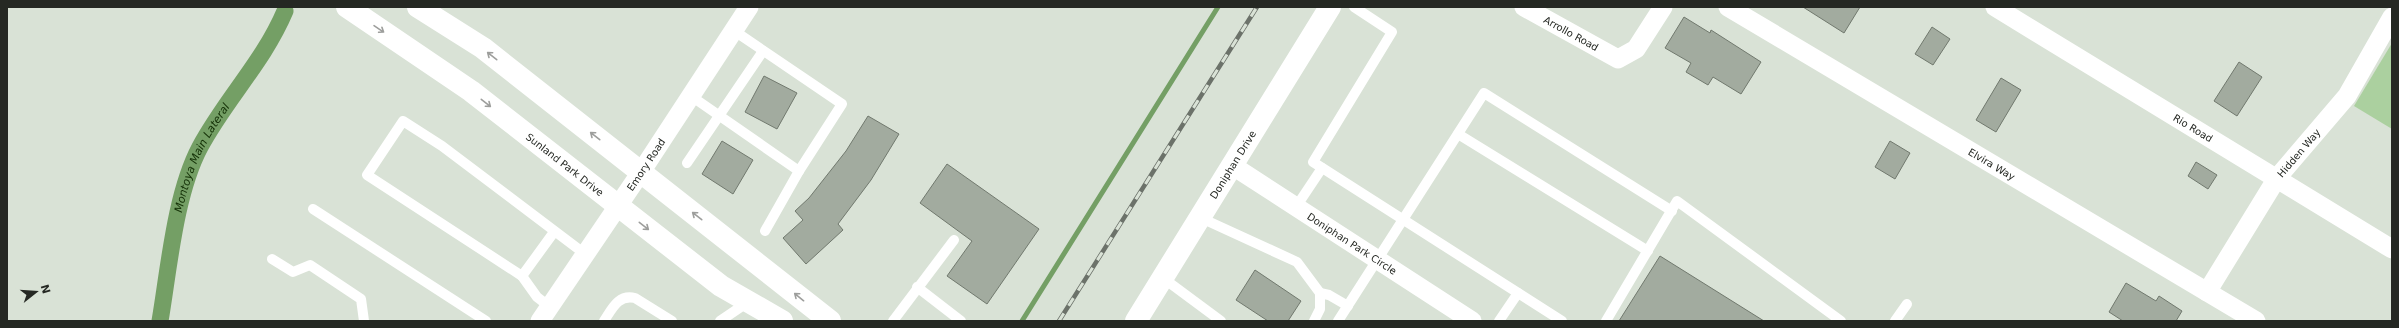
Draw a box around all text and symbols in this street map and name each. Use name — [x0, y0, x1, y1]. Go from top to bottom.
street label: Arrollo Road — [1542, 14, 1600, 53]
one-way arrow — [373, 25, 384, 33]
one-way arrow — [487, 51, 498, 60]
one-way arrow — [481, 98, 492, 107]
water label: Montoya Main Lateral — [172, 101, 232, 214]
street label: Rio Road — [2171, 112, 2215, 144]
street label: Hidden Way — [2275, 127, 2323, 179]
street label: Doniphan Drive — [1208, 129, 1258, 201]
street label: Sunland Park Drive — [524, 131, 606, 198]
one-way arrow — [589, 132, 600, 140]
street label: Emory Road — [625, 136, 668, 193]
street label: Elvira Way — [1966, 146, 2017, 183]
street label: Doniphan Park Circle — [1305, 211, 1399, 277]
one-way arrow — [691, 212, 702, 221]
one-way arrow — [638, 222, 649, 230]
north arrow — [16, 272, 56, 312]
text: N — [38, 283, 53, 296]
one-way arrow — [793, 293, 804, 302]

